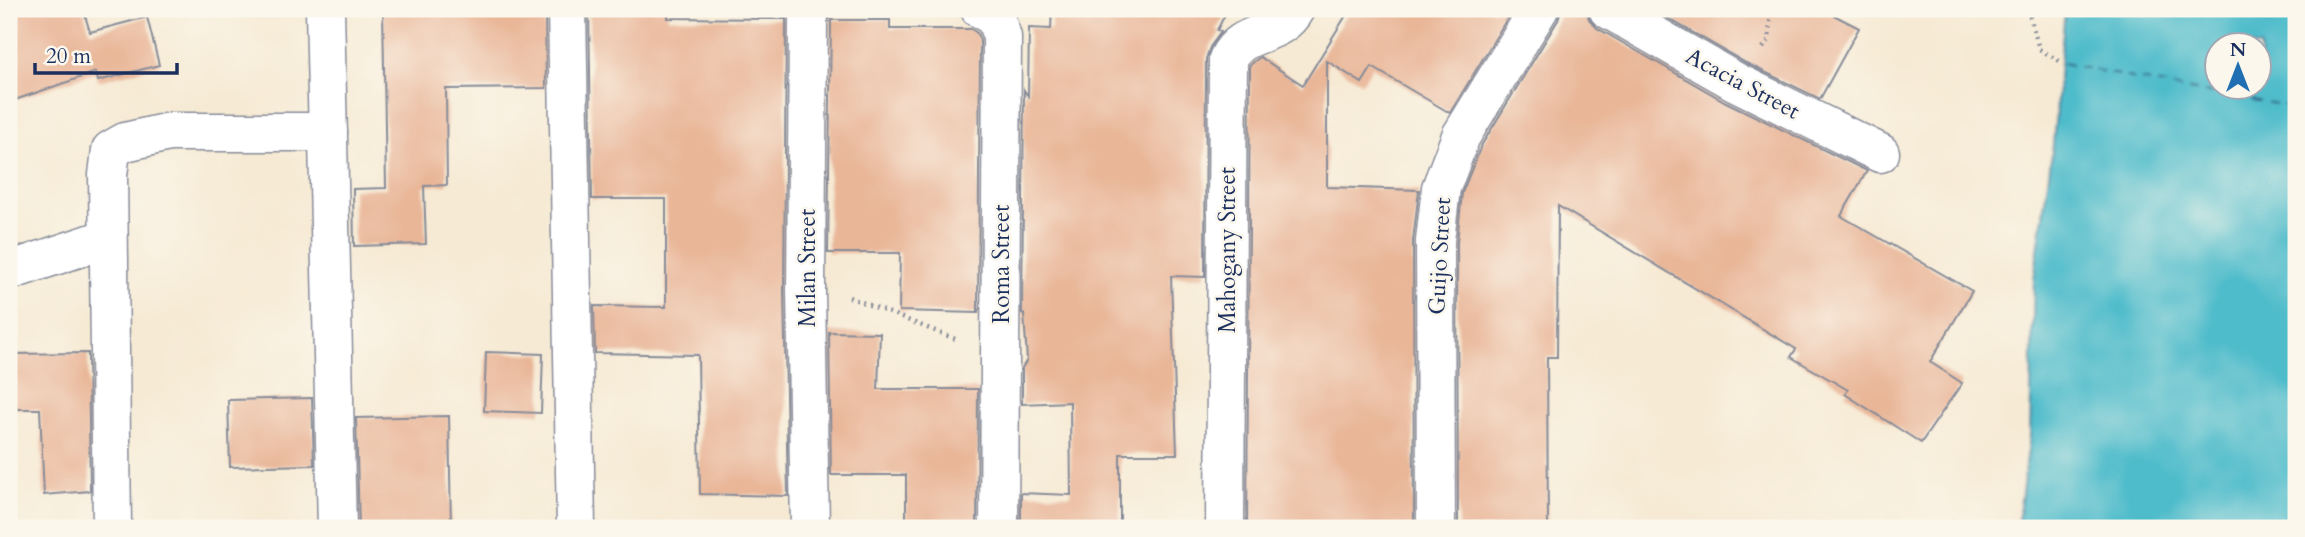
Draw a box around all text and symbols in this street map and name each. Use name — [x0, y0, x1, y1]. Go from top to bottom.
scale bar — [35, 32, 177, 76]
north arrow — [2204, 32, 2274, 102]
text: N — [2230, 37, 2247, 63]
street label: Acacia Street — [1680, 40, 1805, 127]
text: 20 m — [46, 42, 91, 71]
street label: Mahogany Street — [1212, 167, 1243, 333]
street label: Guijo Street — [1421, 196, 1458, 316]
street label: Roma Street — [986, 204, 1017, 324]
street label: Milan Street — [792, 209, 823, 327]

